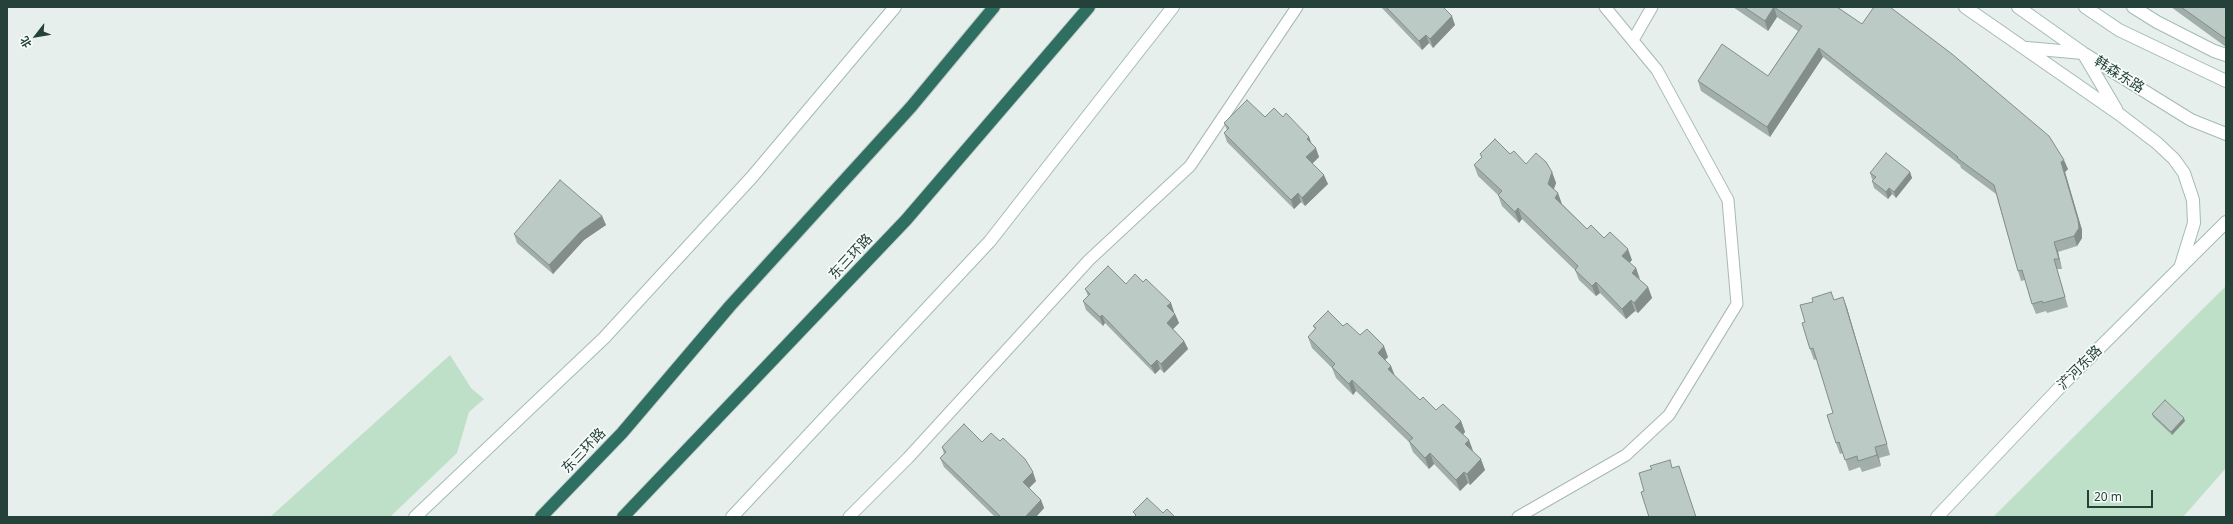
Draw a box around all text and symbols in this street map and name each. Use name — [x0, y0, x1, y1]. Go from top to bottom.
north arrow — [16, 16, 56, 56]
text: 北 — [16, 34, 35, 51]
street label: 韩森东路 — [2091, 53, 2147, 97]
street label: 东三环路 — [826, 231, 876, 283]
street label: 浐河东路 — [2054, 342, 2106, 394]
street label: 东三环路 — [559, 425, 609, 477]
scale bar — [2089, 482, 2155, 508]
text: 20 m — [2094, 488, 2122, 505]

